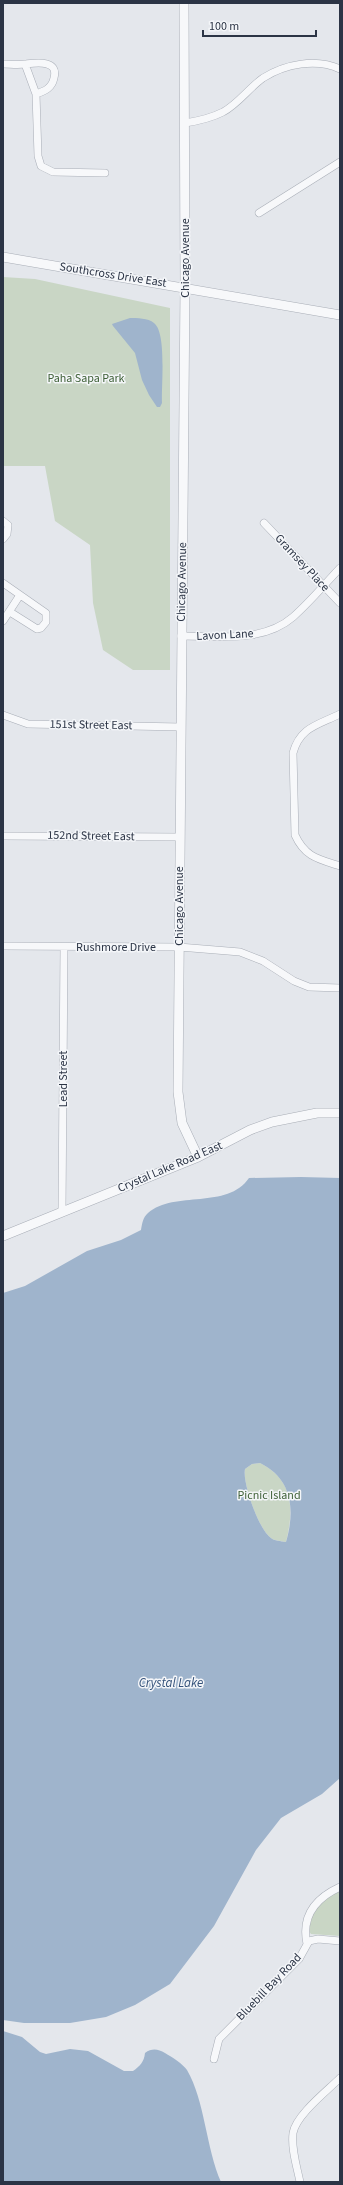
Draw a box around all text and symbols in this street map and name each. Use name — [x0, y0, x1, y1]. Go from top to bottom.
scale bar — [203, 12, 316, 38]
text: 100 m — [209, 18, 239, 35]
street label: Chicago Avenue — [177, 218, 194, 298]
street label: Southcross Drive East — [58, 258, 168, 292]
park label: Paha Sapa Park — [47, 370, 125, 387]
street label: Gramsey Place — [271, 530, 333, 596]
street label: Chicago Avenue — [173, 542, 191, 622]
street label: Lavon Lane — [196, 625, 254, 645]
street label: 151st Street East — [49, 716, 133, 734]
street label: 152nd Street East — [47, 827, 135, 845]
street label: Chicago Avenue — [171, 866, 188, 946]
street label: Rushmore Drive — [76, 939, 156, 956]
street label: Lead Street — [55, 1051, 72, 1107]
street label: Crystal Lake Road East — [115, 1137, 225, 1197]
park label: Picnic Island — [237, 1487, 301, 1504]
water label: Crystal Lake — [139, 1674, 203, 1692]
street label: Bluebill Bay Road — [232, 1950, 306, 2024]

